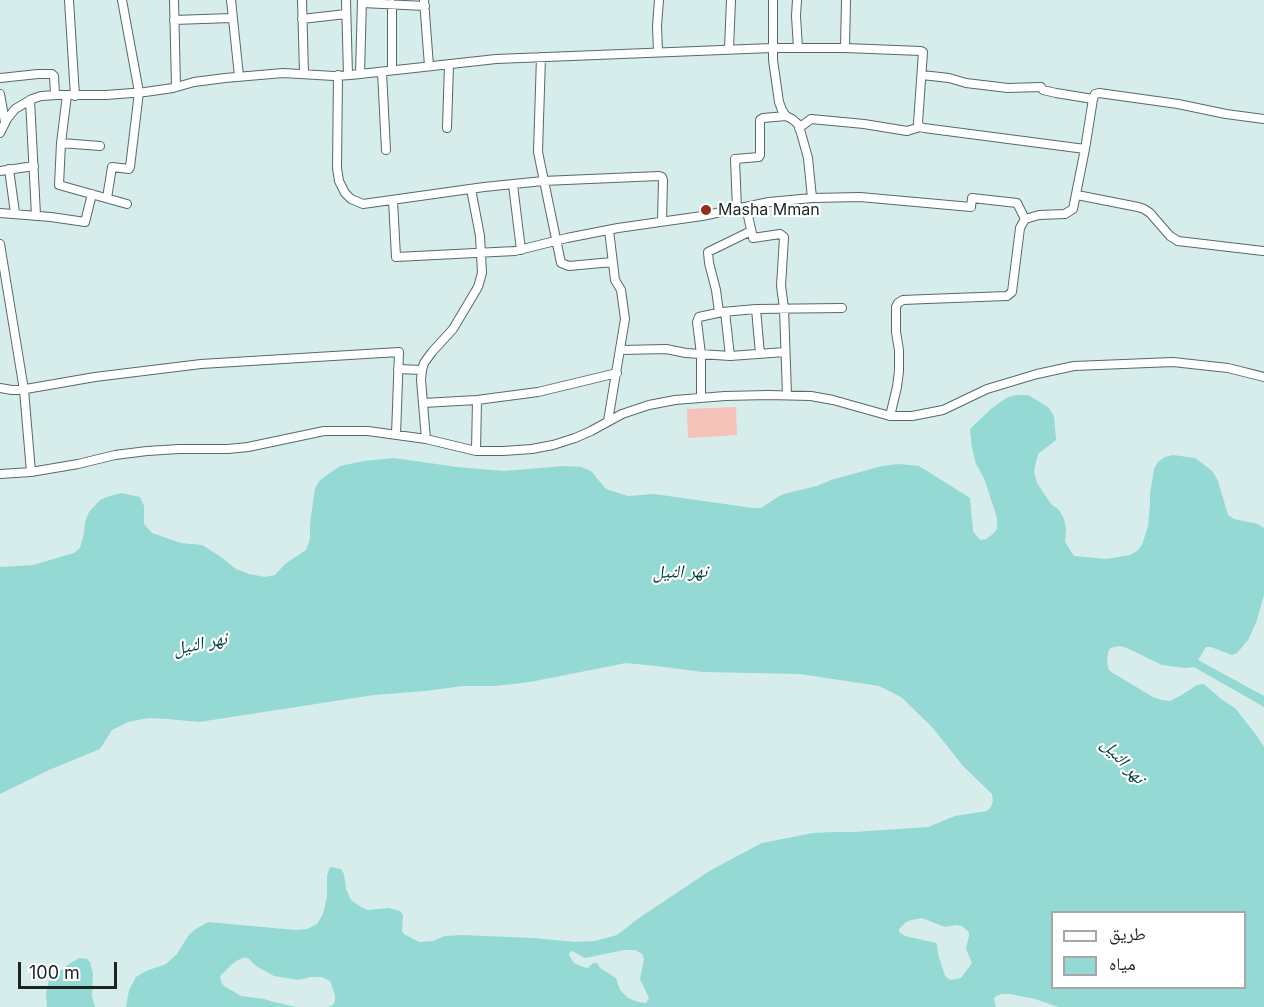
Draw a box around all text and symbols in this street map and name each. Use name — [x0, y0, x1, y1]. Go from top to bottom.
place label: Masha Mman — [718, 200, 820, 220]
marker: Masha Mman — [699, 203, 713, 217]
water label: نهر النيل — [653, 561, 707, 583]
water label: نهر النيل — [171, 628, 229, 660]
water label: نهر النيل — [1096, 734, 1150, 788]
legend — [1051, 911, 1246, 989]
text: طريق — [1109, 923, 1146, 944]
scale bar — [21, 950, 120, 988]
text: مياه — [1109, 953, 1136, 974]
text: 100 m — [29, 962, 80, 983]

